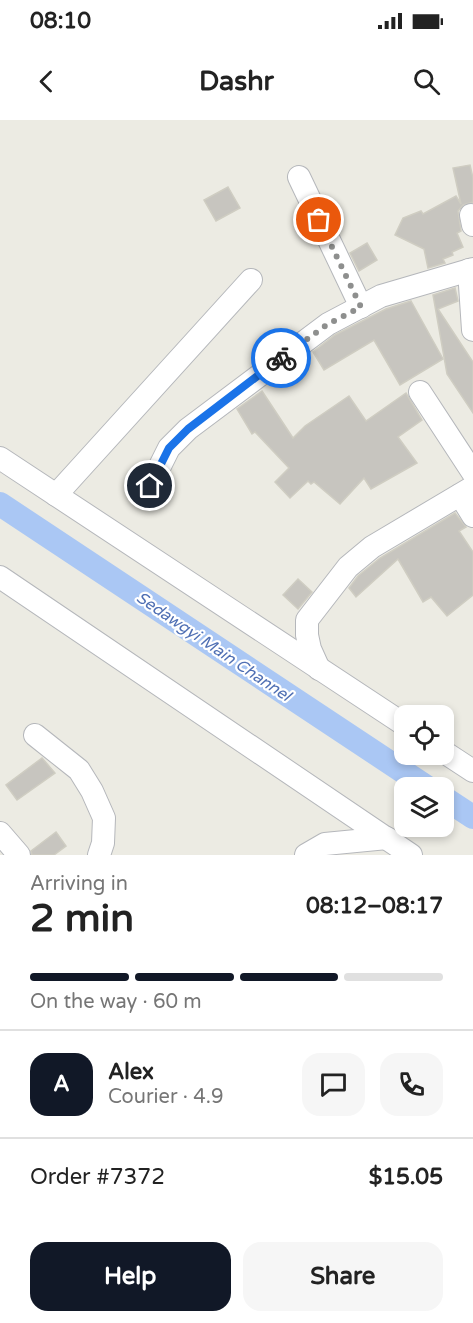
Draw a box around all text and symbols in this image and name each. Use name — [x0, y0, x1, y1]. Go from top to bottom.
text: 08:10 — [30, 8, 91, 34]
icon: back — [30, 65, 63, 98]
text: Dashr — [199, 65, 274, 98]
icon: search — [410, 65, 443, 98]
pin — [293, 194, 344, 245]
icon: bag — [302, 203, 335, 236]
courier — [251, 328, 311, 388]
icon: bike — [265, 342, 298, 375]
pin — [124, 460, 175, 511]
icon: home — [133, 469, 166, 502]
water label: Sedawgyi Main Channel — [132, 588, 296, 707]
map controls — [394, 705, 454, 837]
button: locate — [394, 705, 454, 765]
button: layers — [394, 777, 454, 837]
text: Arriving in — [30, 872, 128, 896]
text: 08:12–08:17 — [306, 893, 443, 919]
text: 2 min — [30, 895, 134, 942]
text: On the way · 60 m — [30, 990, 202, 1014]
button: chat — [302, 1053, 365, 1116]
button: phone — [380, 1053, 443, 1116]
text: Alex — [108, 1059, 154, 1085]
text: A — [53, 1071, 70, 1097]
text: Courier · 4.9 — [108, 1085, 223, 1109]
text: Order #7372 — [30, 1164, 165, 1190]
text: $15.05 — [369, 1164, 443, 1190]
button: Help — [30, 1242, 231, 1311]
button: Share — [243, 1242, 443, 1311]

